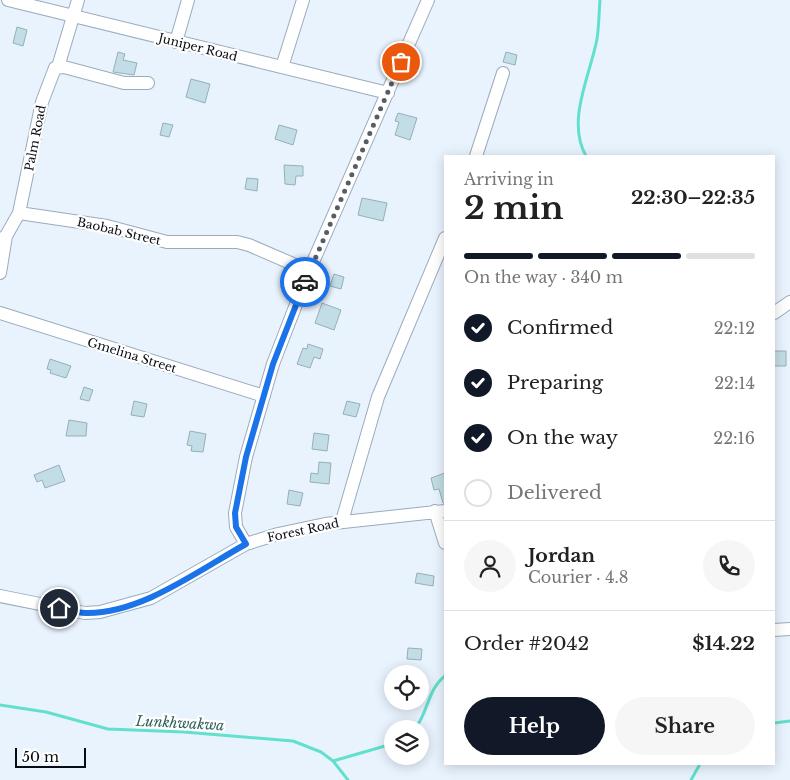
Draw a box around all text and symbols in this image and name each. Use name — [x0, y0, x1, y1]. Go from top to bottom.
street label: Juniper Road — [155, 29, 239, 64]
pin — [380, 41, 422, 83]
icon: bag — [387, 48, 415, 76]
street label: Palm Road — [21, 104, 49, 172]
text: Arriving in — [464, 169, 554, 189]
text: 22:30–22:35 — [631, 186, 755, 209]
text: 2 min — [464, 188, 564, 228]
street label: Baobab Street — [76, 214, 163, 248]
courier — [280, 257, 330, 307]
text: On the way · 340 m — [464, 267, 623, 287]
icon: car — [291, 268, 319, 296]
icon: check — [464, 314, 492, 342]
text: Confirmed — [507, 316, 613, 339]
text: 22:12 — [714, 318, 755, 338]
street label: Gmelina Street — [86, 334, 179, 376]
icon: check — [464, 369, 492, 397]
text: Preparing — [507, 371, 603, 394]
text: 22:14 — [714, 373, 755, 393]
icon: check — [464, 424, 492, 452]
text: On the way — [507, 426, 618, 449]
text: 22:16 — [713, 428, 755, 448]
text: Delivered — [507, 481, 602, 504]
street label: Forest Road — [266, 515, 340, 545]
button: person — [464, 540, 516, 592]
button: phone — [703, 540, 755, 592]
text: Jordan — [528, 544, 595, 567]
text: Courier · 4.8 — [528, 567, 629, 587]
pin — [38, 587, 80, 629]
icon: home — [45, 594, 73, 622]
text: Order #2042 — [464, 632, 589, 655]
text: $14.22 — [692, 632, 755, 655]
map controls — [384, 665, 429, 765]
button: locate — [384, 665, 429, 710]
button: Help — [464, 697, 605, 755]
button: Share — [615, 697, 755, 755]
water label: Lunkhwakwa — [134, 712, 225, 734]
button: layers — [384, 720, 429, 765]
scale bar — [15, 745, 86, 768]
text: 50 m — [22, 748, 59, 766]

